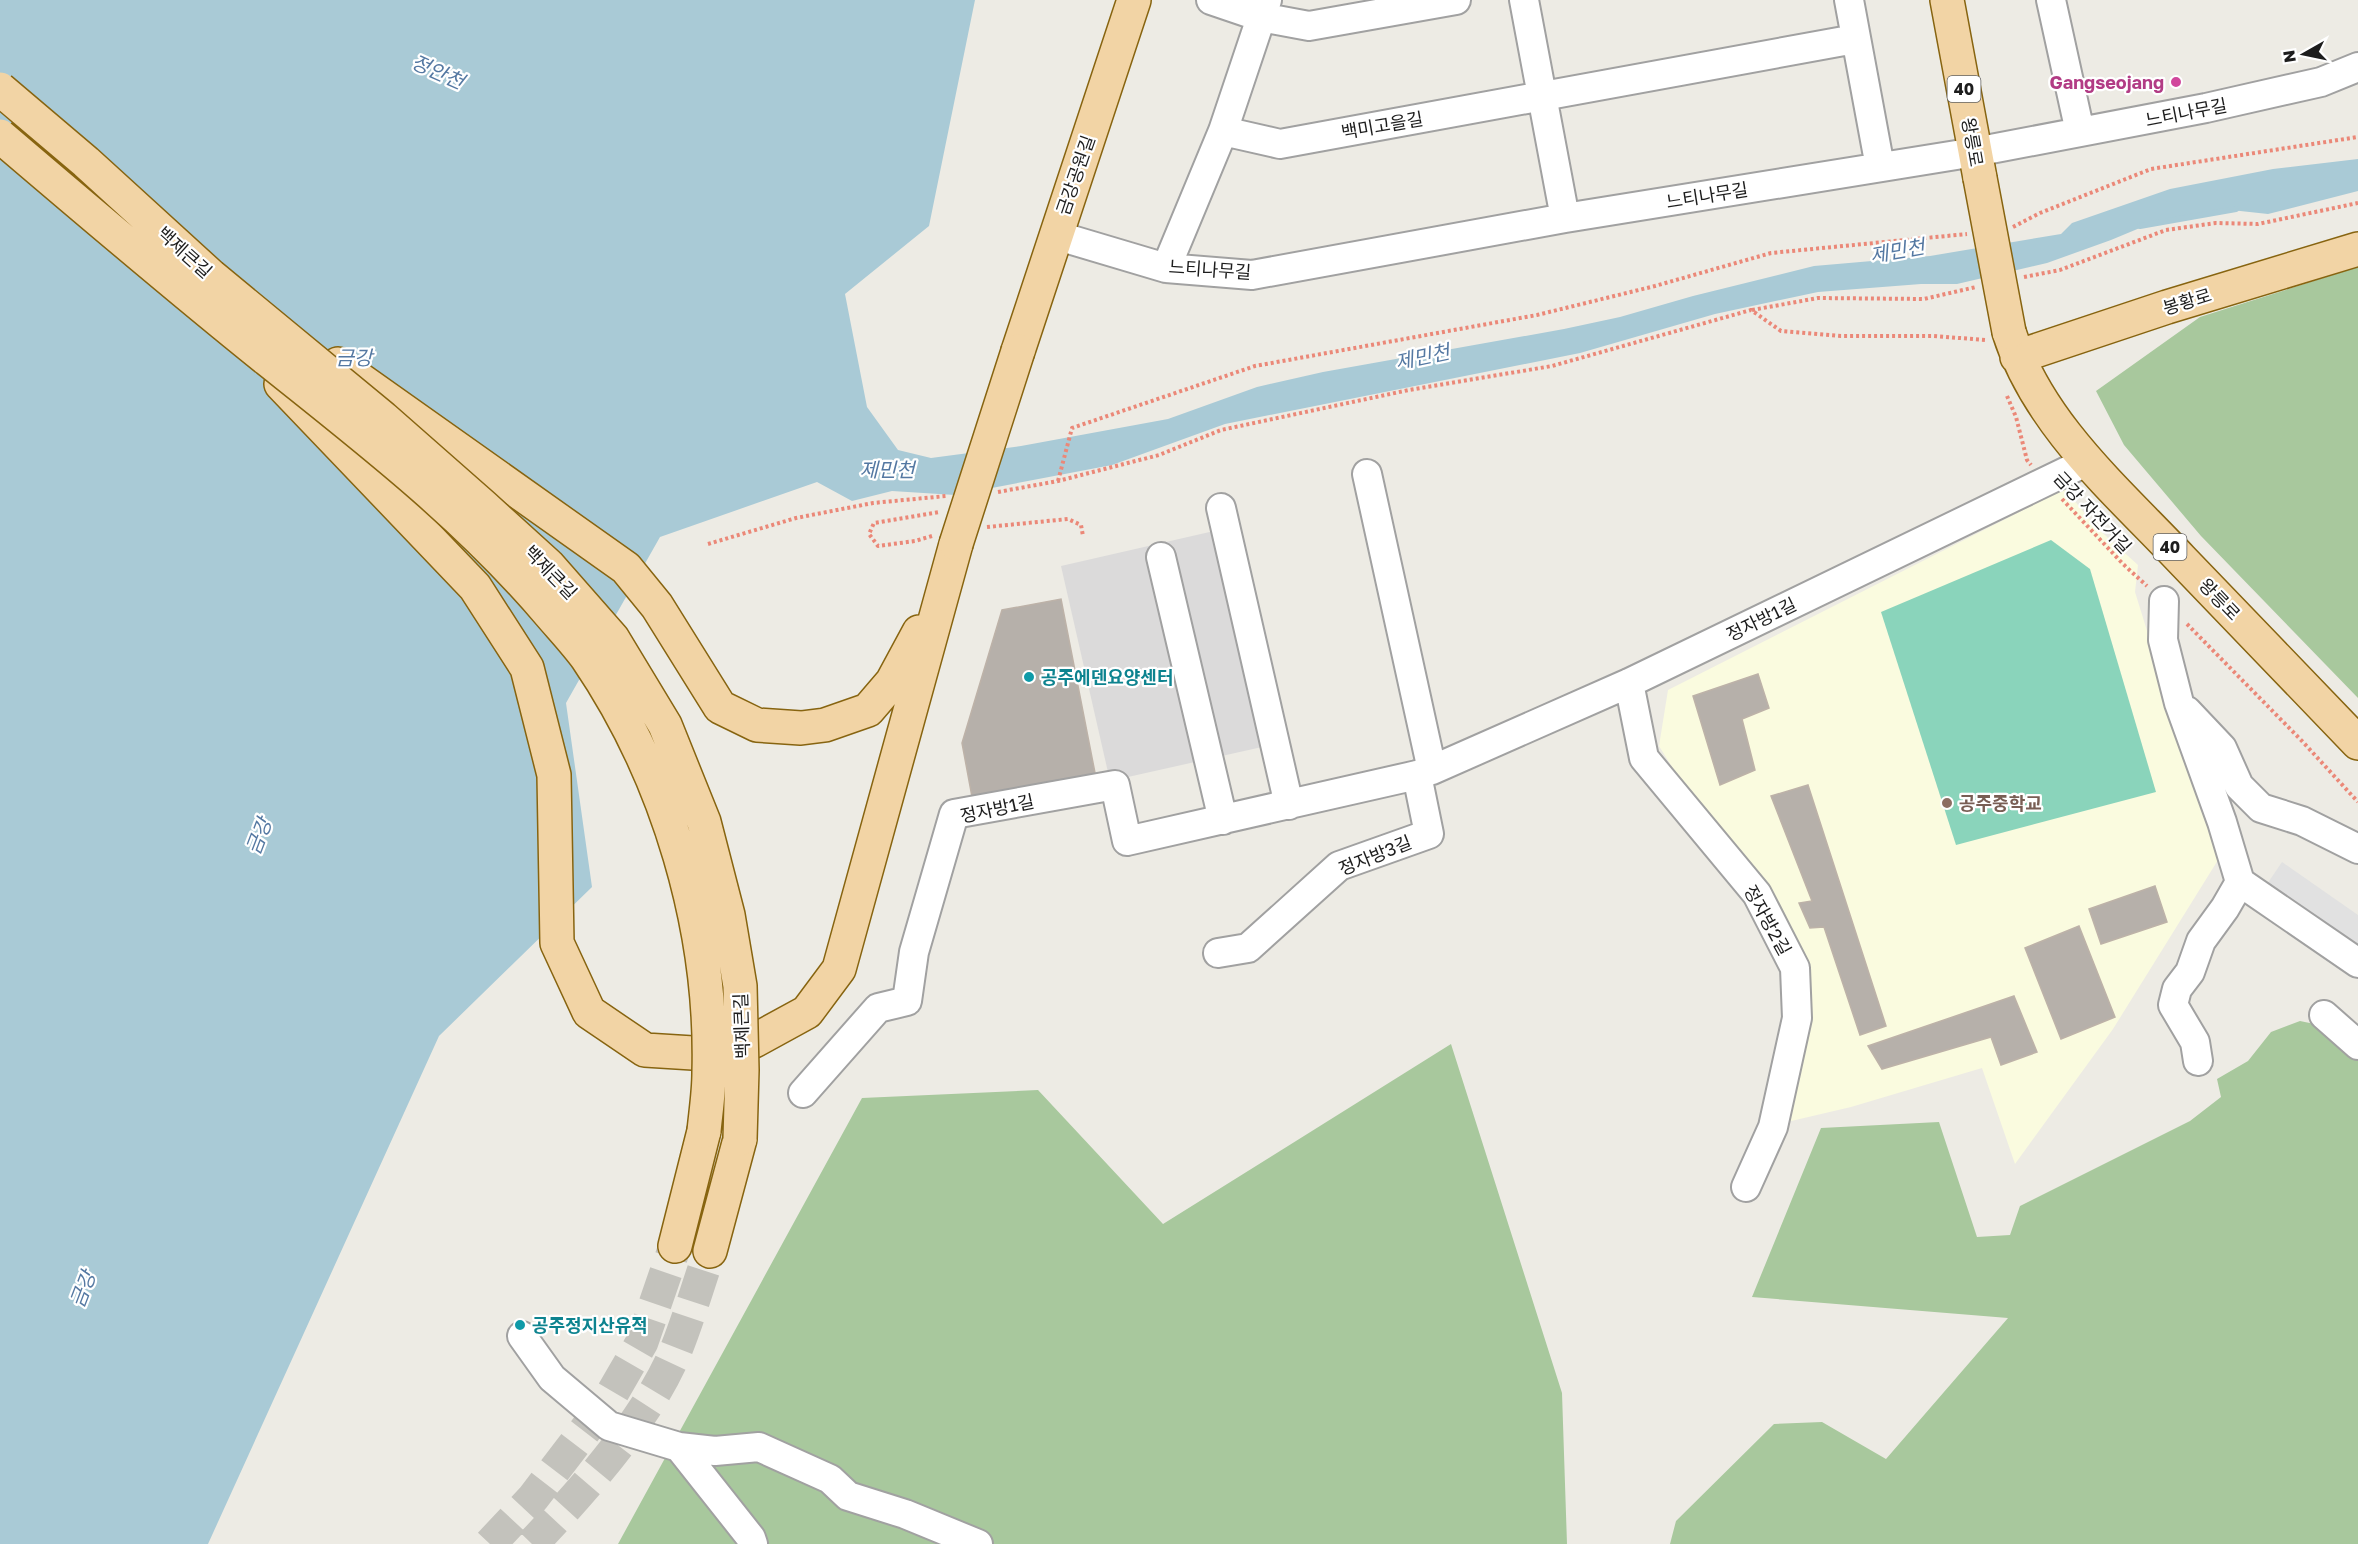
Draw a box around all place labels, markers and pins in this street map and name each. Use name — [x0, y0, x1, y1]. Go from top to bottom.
place label: Gangseojang — [2050, 71, 2164, 93]
marker: Gangseojang — [2169, 75, 2183, 89]
place label: 공주에덴요양센터 — [1041, 666, 1173, 688]
marker: 공주에덴요양센터 — [1022, 670, 1036, 684]
place label: 공주중학교 — [1959, 792, 2042, 814]
marker: 공주중학교 — [1940, 796, 1954, 810]
place label: 공주정지산유적 — [532, 1314, 648, 1336]
marker: 공주정지산유적 — [513, 1318, 527, 1332]

